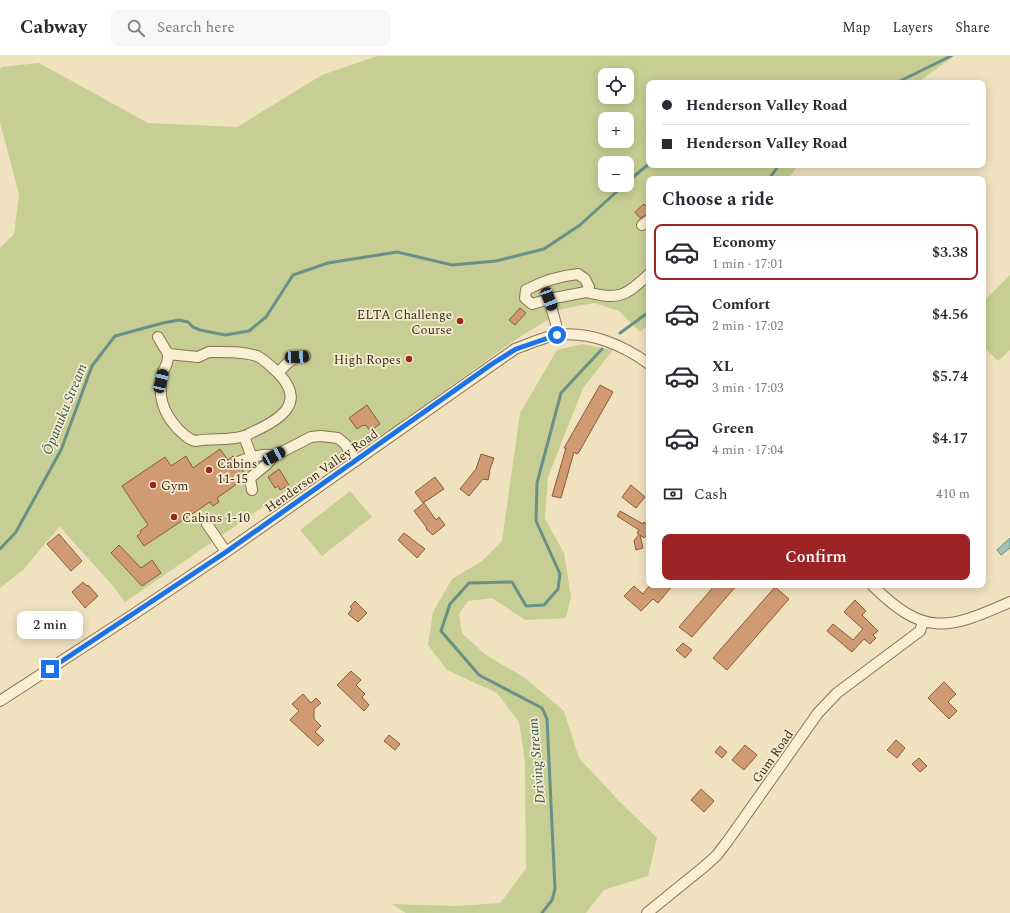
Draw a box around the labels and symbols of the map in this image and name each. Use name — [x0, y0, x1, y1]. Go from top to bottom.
car — [539, 286, 559, 312]
place label: ELTA Challenge Course — [357, 305, 452, 340]
marker: ELTA Challenge Course — [455, 316, 465, 326]
route start — [548, 326, 566, 344]
car — [285, 350, 309, 364]
place label: High Ropes — [334, 350, 401, 370]
marker: High Ropes — [404, 354, 414, 364]
water label: Ōpanuku Stream — [37, 360, 92, 458]
car — [152, 368, 170, 394]
street label: Henderson Valley Road — [261, 424, 382, 518]
car — [261, 445, 287, 467]
place label: Cabins 11-15 — [217, 454, 257, 489]
marker: Cabins 11-15 — [204, 465, 214, 475]
place label: Gym — [161, 476, 188, 496]
marker: Gym — [148, 480, 158, 490]
place label: Cabins 1-10 — [182, 508, 250, 528]
marker: Cabins 1-10 — [169, 512, 179, 522]
callout: 2 min — [17, 611, 83, 639]
route end — [41, 660, 59, 678]
water label: Driving Stream — [522, 717, 551, 805]
street label: Gum Road — [747, 726, 799, 787]

